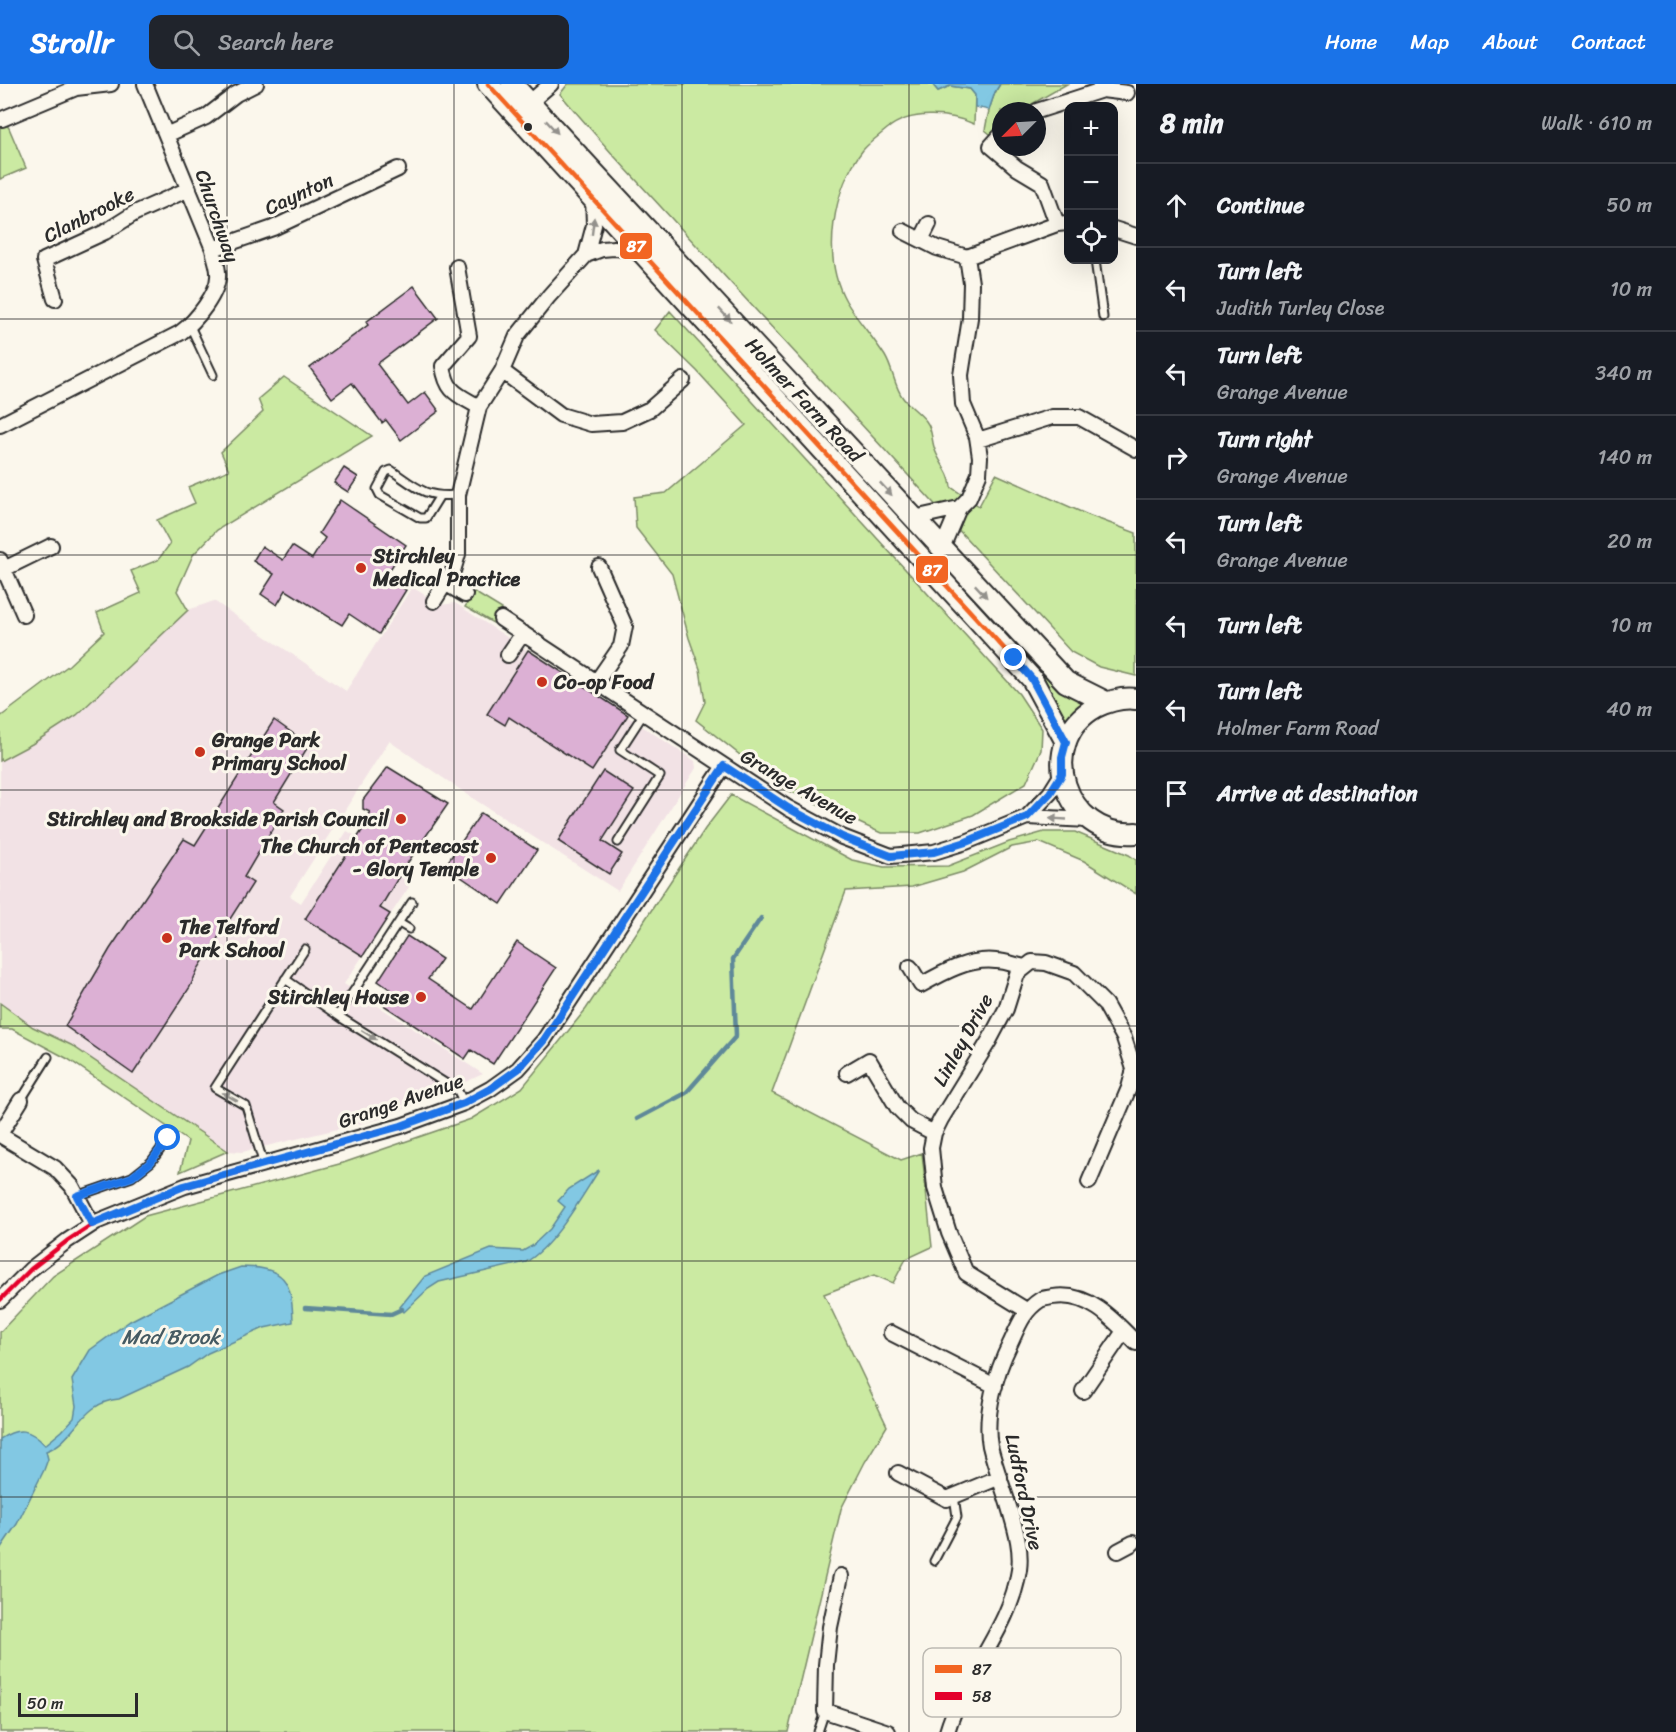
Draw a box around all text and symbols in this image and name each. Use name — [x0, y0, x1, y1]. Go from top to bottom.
search box — [149, 15, 569, 69]
text: Strollr — [30, 18, 113, 67]
text: Search here — [218, 23, 334, 62]
text: Home — [1325, 23, 1377, 61]
text: Map — [1410, 23, 1449, 61]
text: About — [1482, 23, 1539, 61]
text: Contact — [1572, 23, 1646, 61]
icon: search — [170, 26, 203, 59]
text: 8 min — [1160, 100, 1224, 146]
north arrow — [992, 102, 1046, 156]
map controls — [1064, 102, 1118, 264]
button: + — [1064, 102, 1118, 156]
text: Walk · 610 m — [1541, 106, 1652, 141]
one-way arrow — [545, 119, 558, 134]
unlabelled marker — [522, 121, 534, 133]
button: − — [1064, 156, 1118, 210]
street label: Caynton — [259, 163, 340, 225]
street label: Churchway — [185, 165, 249, 268]
street label: Clanbrooke — [37, 177, 141, 253]
text: Continue — [1217, 186, 1305, 225]
text: 50 m — [1607, 188, 1652, 223]
icon: ahead — [1160, 189, 1193, 222]
button: locate — [1064, 210, 1118, 264]
one-way arrow — [588, 217, 597, 236]
line badge: 87 — [619, 232, 653, 260]
text: 87 — [626, 232, 647, 261]
text: Turn left — [1217, 252, 1302, 291]
text: 10 m — [1610, 272, 1652, 307]
icon: left — [1160, 273, 1193, 306]
text: Judith Turley Close — [1217, 291, 1384, 326]
one-way arrow — [718, 307, 732, 322]
street label: Holmer Farm Road — [736, 329, 873, 472]
text: Turn left — [1217, 336, 1302, 375]
text: 340 m — [1595, 356, 1652, 391]
icon: left — [1160, 357, 1193, 390]
text: Grange Avenue — [1217, 375, 1348, 410]
text: Turn right — [1217, 420, 1312, 459]
text: 140 m — [1598, 440, 1652, 475]
icon: right — [1160, 441, 1193, 474]
text: Grange Avenue — [1217, 459, 1348, 494]
one-way arrow — [879, 481, 893, 496]
text: Turn left — [1217, 504, 1302, 543]
text: 20 m — [1607, 524, 1652, 559]
icon: left — [1160, 525, 1193, 558]
place label: Stirchley Medical Practice — [372, 539, 520, 597]
text: Grange Avenue — [1217, 543, 1348, 578]
line badge: 87 — [915, 555, 949, 584]
text: 87 — [922, 556, 943, 585]
marker: Stirchley Medical Practice — [354, 561, 368, 575]
one-way arrow — [974, 584, 988, 598]
text: Turn left — [1217, 606, 1302, 645]
text: 10 m — [1610, 608, 1652, 643]
icon: left — [1160, 609, 1193, 642]
route end — [1000, 644, 1026, 670]
place label: Co-op Food — [553, 665, 655, 700]
text: Turn left — [1217, 672, 1302, 711]
marker: Co-op Food — [535, 675, 549, 689]
text: 40 m — [1606, 692, 1652, 727]
icon: left — [1160, 693, 1193, 726]
text: Holmer Farm Road — [1217, 711, 1379, 746]
place label: Grange Park Primary School — [211, 723, 347, 781]
street label: Grange Avenue — [734, 739, 864, 835]
marker: Grange Park Primary School — [193, 745, 207, 759]
text: Arrive at destination — [1217, 774, 1418, 813]
icon: arrive — [1160, 777, 1193, 810]
place label: Stirchley and Brookside Parish Council — [46, 802, 390, 837]
marker: Stirchley and Brookside Parish Council — [394, 812, 408, 826]
one-way arrow — [1048, 814, 1067, 823]
place label: The Church of Pentecost - Glory Temple — [261, 829, 479, 887]
marker: The Church of Pentecost - Glory Temple — [484, 851, 498, 865]
place label: The Telford Park School — [179, 910, 286, 968]
marker: The Telford Park School — [160, 931, 174, 945]
place label: Stirchley House — [267, 980, 410, 1015]
street label: Linley Drive — [923, 987, 1003, 1093]
marker: Stirchley House — [414, 990, 428, 1004]
one-way arrow — [360, 1029, 377, 1040]
street label: Grange Avenue — [333, 1063, 469, 1139]
one-way arrow — [222, 1092, 239, 1102]
route start — [154, 1124, 180, 1150]
water label: Mad Brook — [122, 1318, 222, 1356]
street label: Ludford Drive — [995, 1430, 1053, 1554]
legend — [923, 1648, 1121, 1717]
text: 87 — [972, 1655, 992, 1684]
text: 58 — [972, 1682, 992, 1711]
text: 50 m — [27, 1689, 63, 1718]
scale bar — [18, 1690, 138, 1718]

